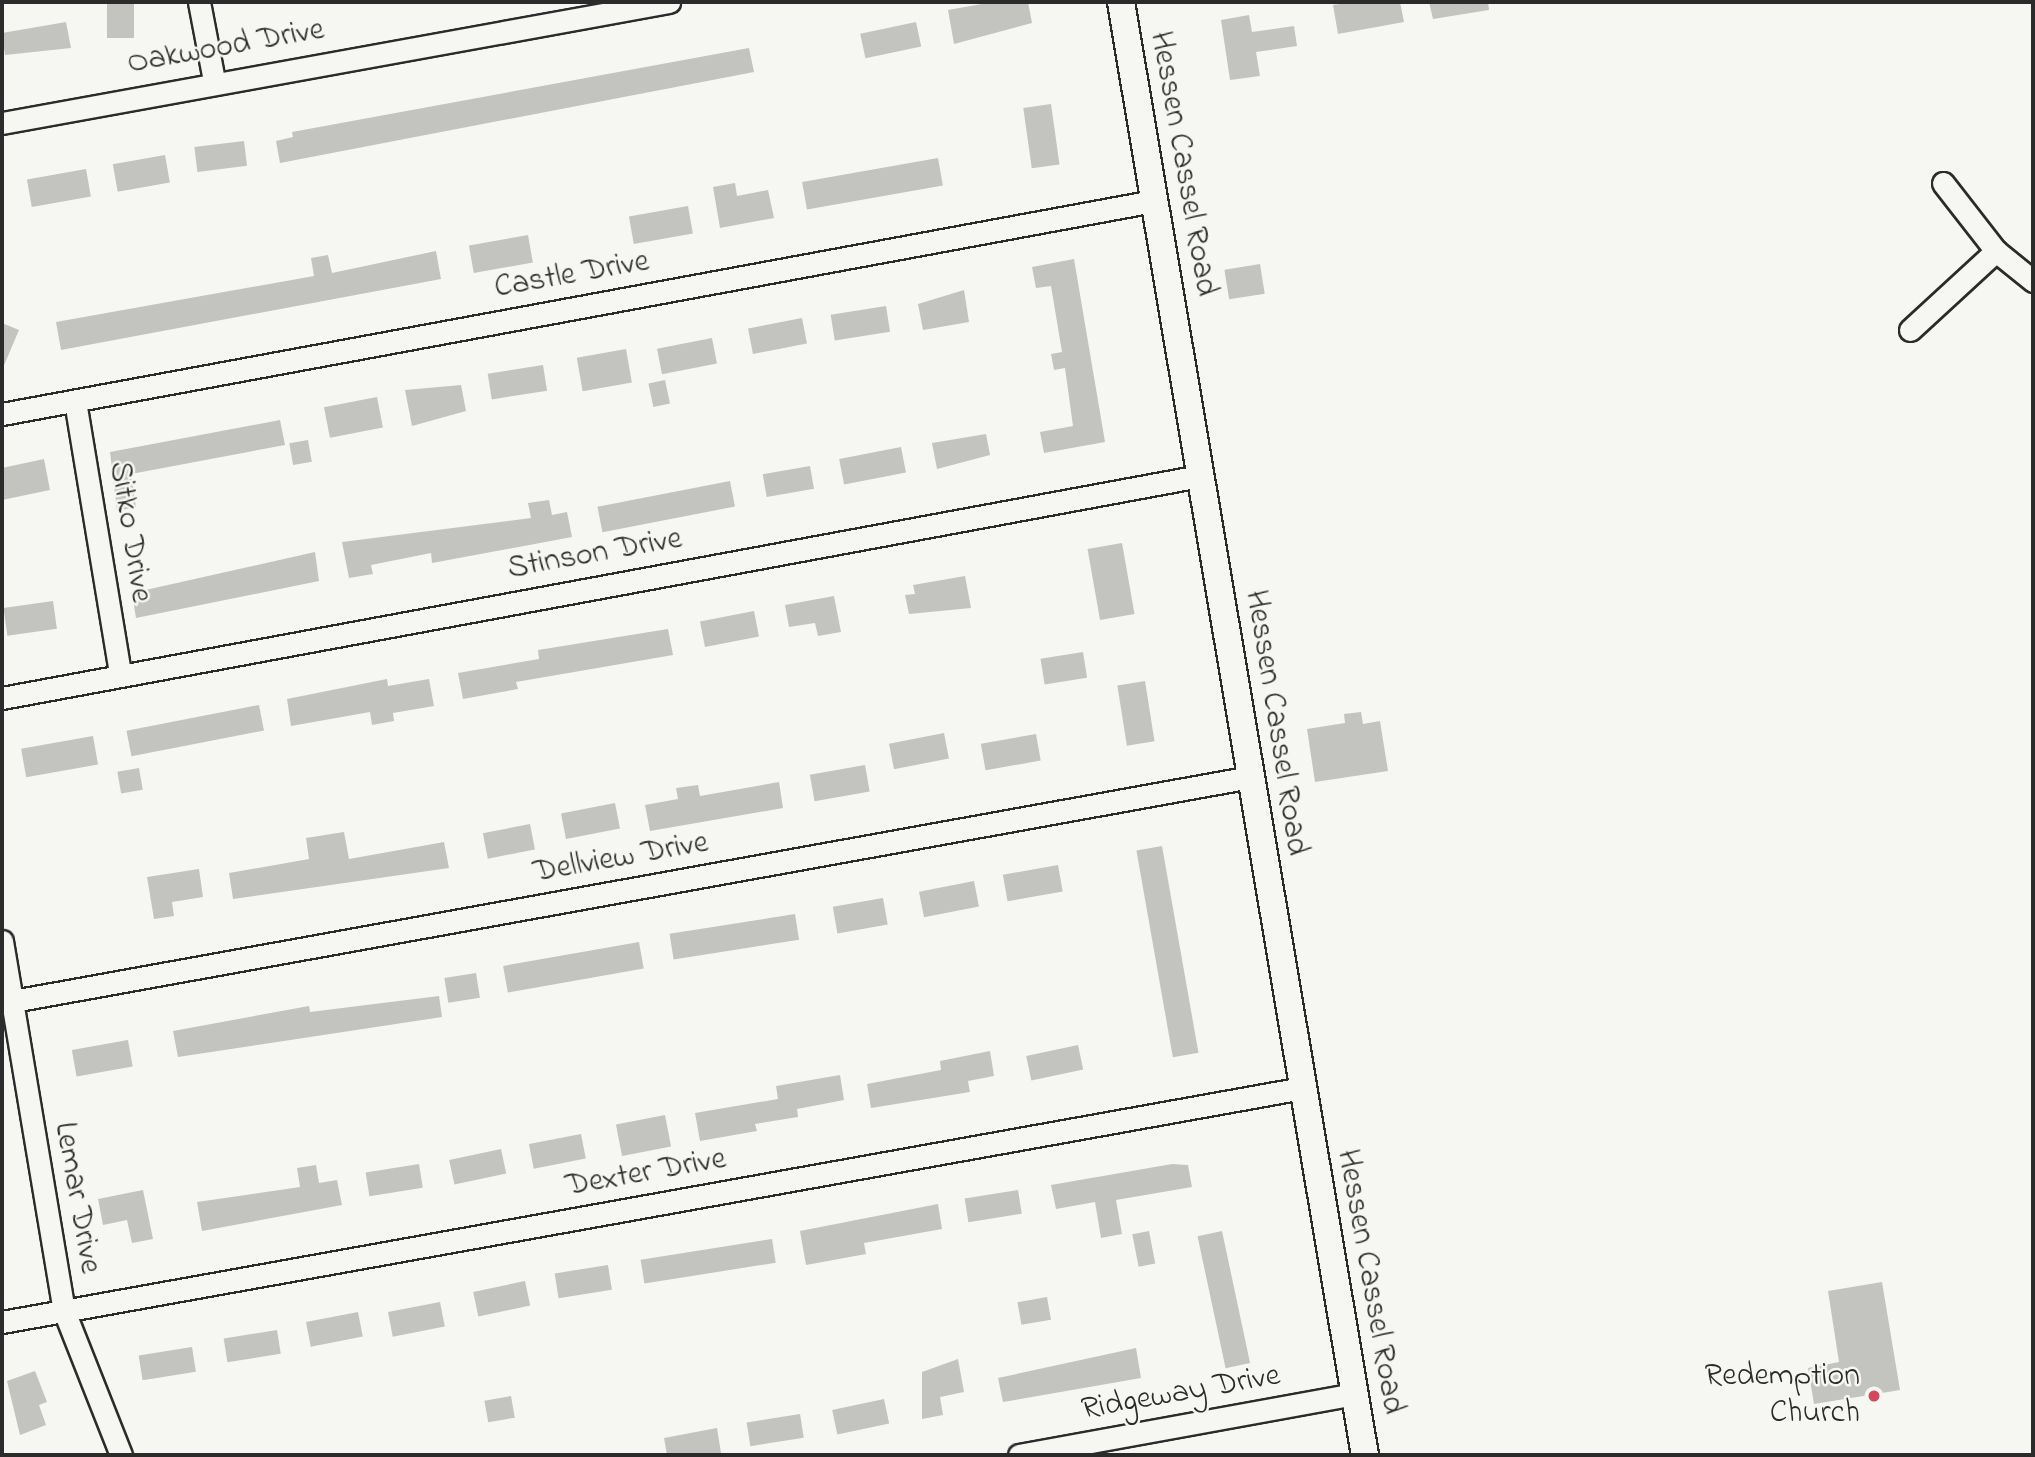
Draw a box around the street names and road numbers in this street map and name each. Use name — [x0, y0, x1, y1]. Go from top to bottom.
street label: Oakwood Drive — [125, 12, 327, 84]
street label: Hessen Cassel Road — [1140, 29, 1224, 299]
street label: Castle Drive — [492, 244, 652, 308]
street label: Sitko Drive — [99, 459, 159, 605]
street label: Stinson Drive — [505, 521, 685, 589]
street label: Hessen Cassel Road — [1235, 587, 1315, 859]
street label: Dellview Drive — [531, 825, 711, 893]
street label: Lemar Drive — [44, 1119, 108, 1277]
street label: Dexter Drive — [563, 1141, 729, 1207]
street label: Hessen Cassel Road — [1327, 1147, 1411, 1417]
street label: Ridgeway Drive — [1079, 1358, 1283, 1430]

